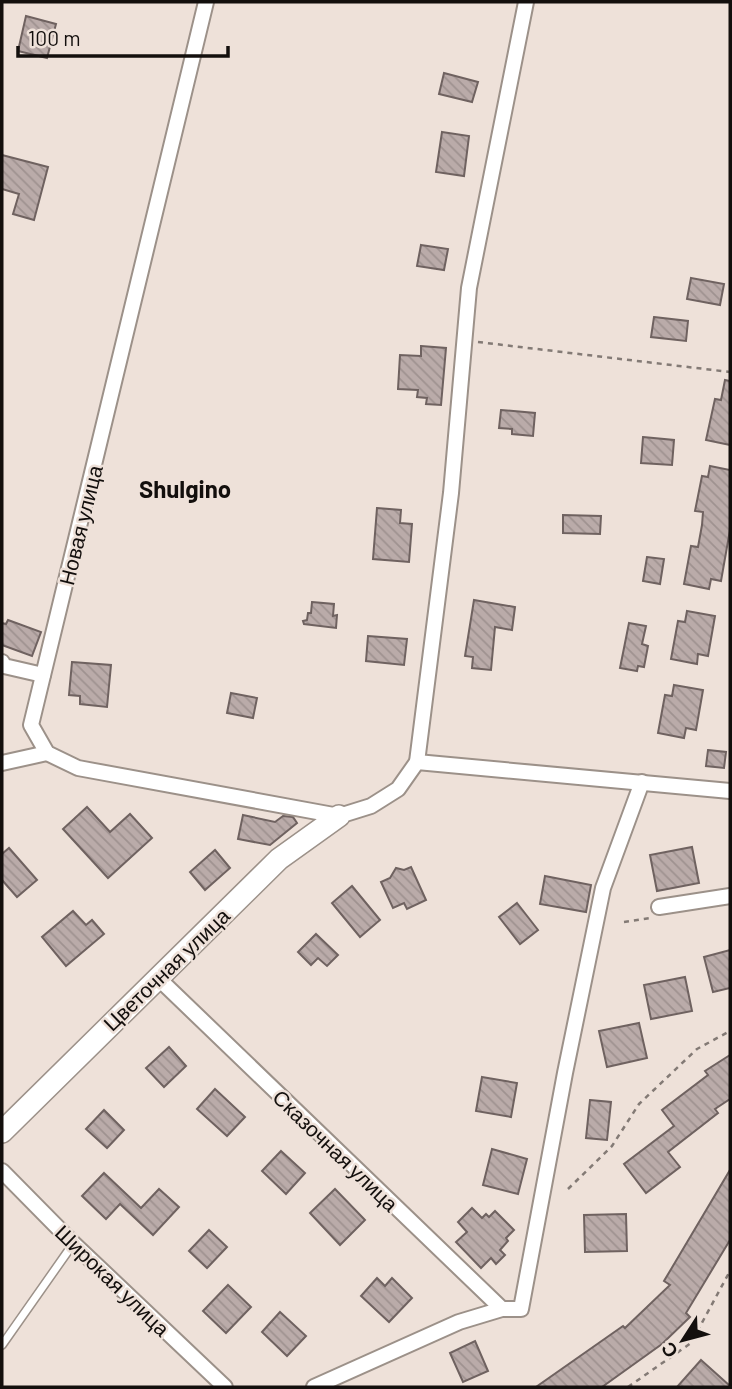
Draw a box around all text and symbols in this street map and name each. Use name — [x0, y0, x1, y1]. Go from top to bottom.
scale bar — [18, 14, 228, 58]
text: 100 m — [28, 25, 81, 50]
street label: Новая улица — [53, 462, 107, 588]
district label: Shulgino — [139, 474, 231, 503]
street label: Цветочная улица — [98, 902, 234, 1035]
street label: Сказочная улица — [268, 1084, 404, 1216]
street label: Широкая улица — [51, 1219, 175, 1341]
north arrow — [648, 1305, 718, 1375]
text: С — [655, 1338, 682, 1363]

